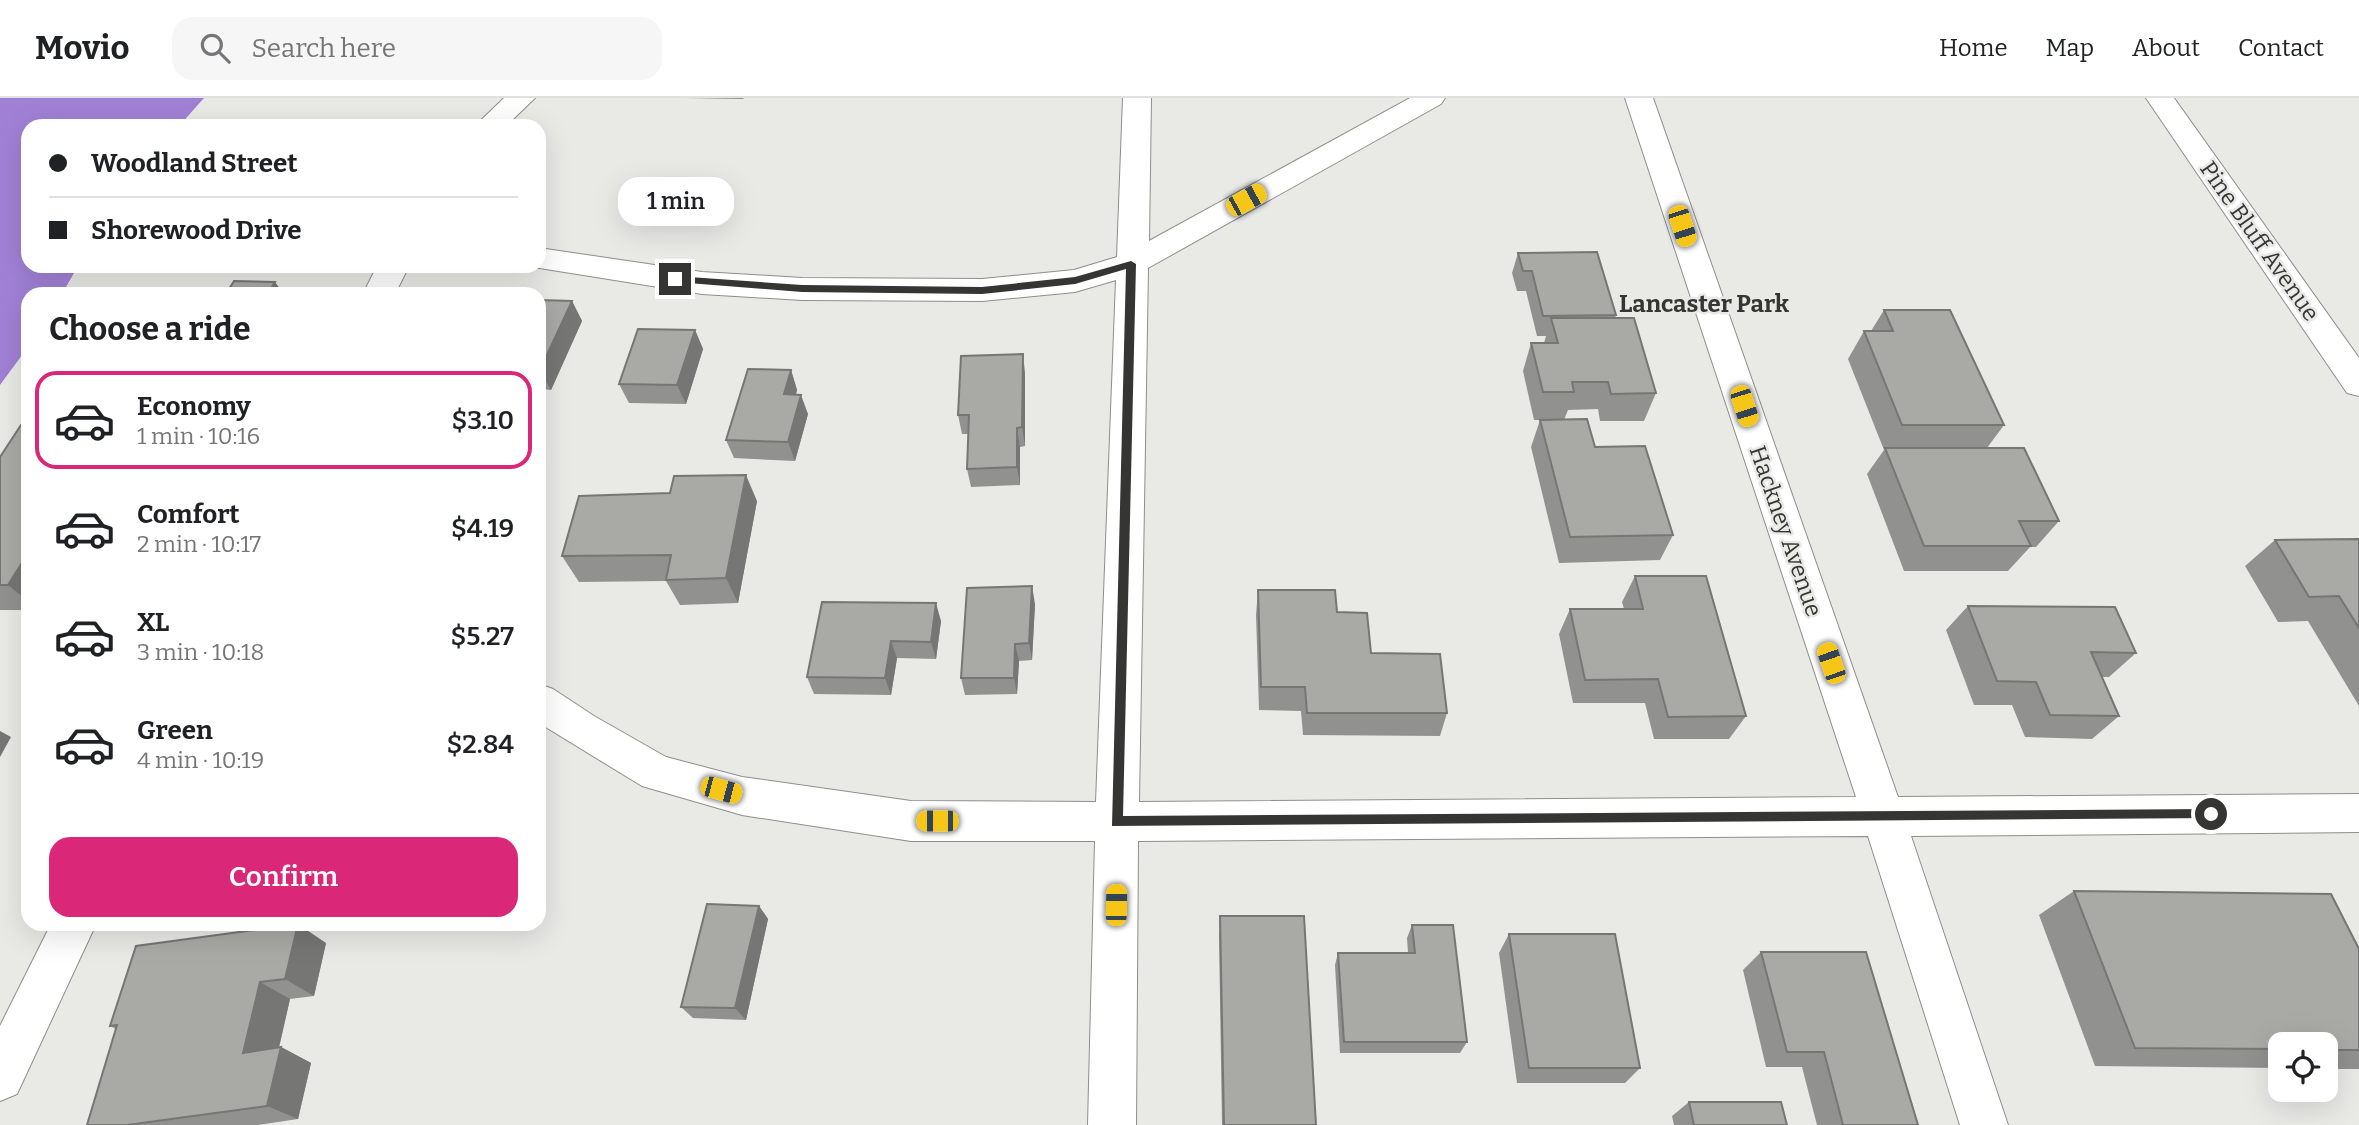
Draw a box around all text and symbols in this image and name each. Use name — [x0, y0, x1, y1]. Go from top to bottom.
search box — [172, 17, 662, 80]
text: Movio — [35, 28, 130, 68]
icon: search — [196, 29, 234, 67]
text: Search here — [252, 33, 396, 64]
text: Home — [1939, 34, 2008, 62]
text: Map — [2046, 34, 2094, 62]
text: About — [2132, 34, 2200, 62]
text: Contact — [2238, 34, 2324, 62]
text: Woodland Street — [91, 148, 297, 179]
street label: Pine Bluff Avenue — [2194, 156, 2326, 326]
callout: 1 min — [617, 178, 733, 226]
car — [1223, 181, 1270, 219]
text: 1 min — [647, 187, 705, 215]
car — [1666, 203, 1699, 249]
text: Shorewood Drive — [91, 215, 302, 246]
route end — [659, 263, 691, 295]
district label: Lancaster Park — [1619, 290, 1790, 318]
text: Choose a ride — [49, 310, 250, 348]
car — [1728, 383, 1761, 429]
icon: car — [53, 389, 116, 452]
text: Economy — [137, 391, 251, 422]
text: $3.10 — [451, 405, 514, 436]
text: 1 min · 10:16 — [137, 422, 260, 450]
street label: Hackney Avenue — [1744, 442, 1828, 620]
icon: car — [53, 497, 116, 560]
text: Comfort — [137, 499, 240, 530]
text: $4.19 — [451, 513, 514, 544]
text: 2 min · 10:17 — [137, 530, 261, 558]
icon: car — [53, 605, 116, 668]
text: XL — [137, 607, 169, 638]
text: $5.27 — [450, 621, 514, 652]
text: 3 min · 10:18 — [137, 638, 264, 666]
car — [1815, 640, 1848, 686]
icon: car — [53, 713, 116, 776]
text: Green — [137, 715, 213, 746]
text: $2.84 — [446, 729, 514, 760]
text: 4 min · 10:19 — [137, 746, 264, 774]
car — [698, 774, 745, 806]
route start — [2195, 798, 2227, 830]
car — [917, 811, 959, 832]
button: Confirm — [49, 837, 518, 917]
car — [1106, 884, 1127, 926]
map controls — [2268, 1032, 2338, 1102]
button: locate — [2268, 1032, 2338, 1102]

